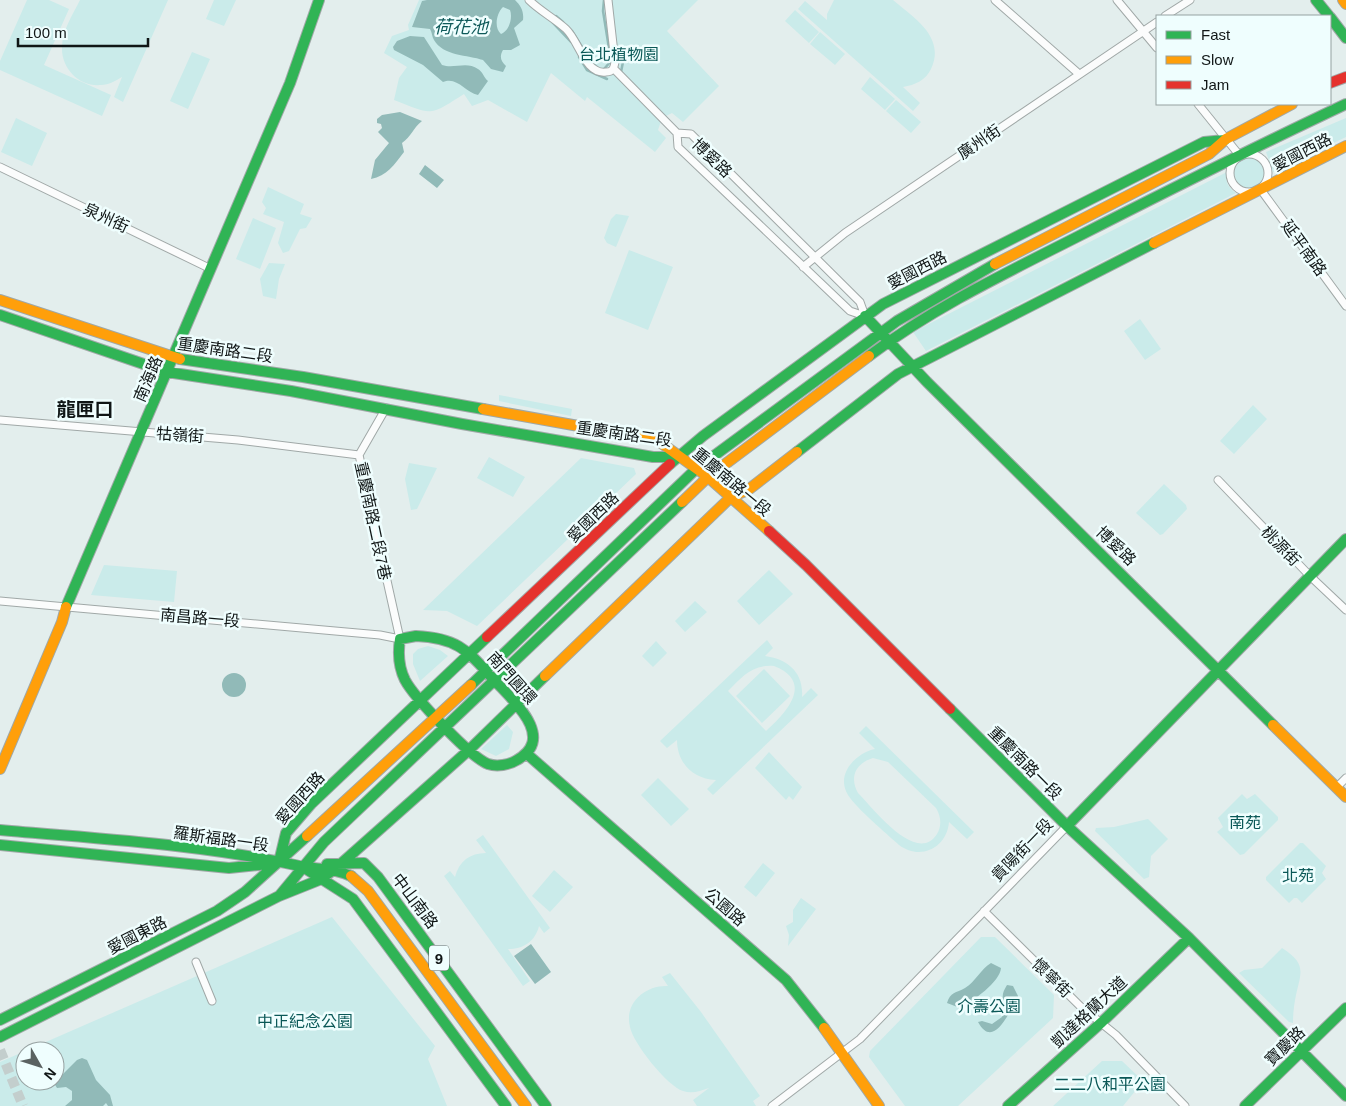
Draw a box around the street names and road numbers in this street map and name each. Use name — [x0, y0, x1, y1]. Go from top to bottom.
street label: 廣州街 — [954, 122, 1004, 162]
street label: 愛國西路 — [1270, 130, 1334, 174]
street label: 博愛路 — [689, 135, 735, 181]
street label: 泉州街 — [81, 200, 131, 236]
street label: 延平南路 — [1278, 217, 1330, 279]
street label: 愛國西路 — [885, 248, 949, 292]
street label: 重慶南路二段 — [176, 334, 274, 365]
street label: 南海路 — [131, 354, 165, 404]
street label: 重慶南路二段 — [575, 418, 673, 449]
street label: 牯嶺街 — [155, 425, 205, 445]
street label: 重慶南路一段 — [690, 444, 775, 519]
street label: 重慶南路二段7巷 — [352, 460, 395, 582]
street label: 愛國西路 — [564, 489, 622, 545]
street label: 博愛路 — [1093, 523, 1139, 569]
street label: 桃源街 — [1258, 523, 1304, 569]
street label: 南昌路一段 — [159, 606, 241, 630]
street label: 南門圓環 — [484, 649, 540, 707]
street label: 重慶南路一段 — [985, 722, 1066, 803]
street label: 愛國西路 — [272, 769, 328, 827]
street label: 貴陽街一段 — [988, 815, 1056, 885]
street label: 羅斯福路一段 — [172, 824, 270, 854]
street label: 中山南路 — [389, 870, 441, 932]
street label: 公園路 — [701, 885, 749, 929]
street label: 愛國東路 — [105, 913, 169, 957]
road number: 9 — [429, 946, 449, 970]
street label: 懷寧街 — [1029, 955, 1075, 1001]
street label: 凱達格蘭大道 — [1048, 973, 1130, 1051]
street label: 寶慶路 — [1261, 1022, 1308, 1069]

